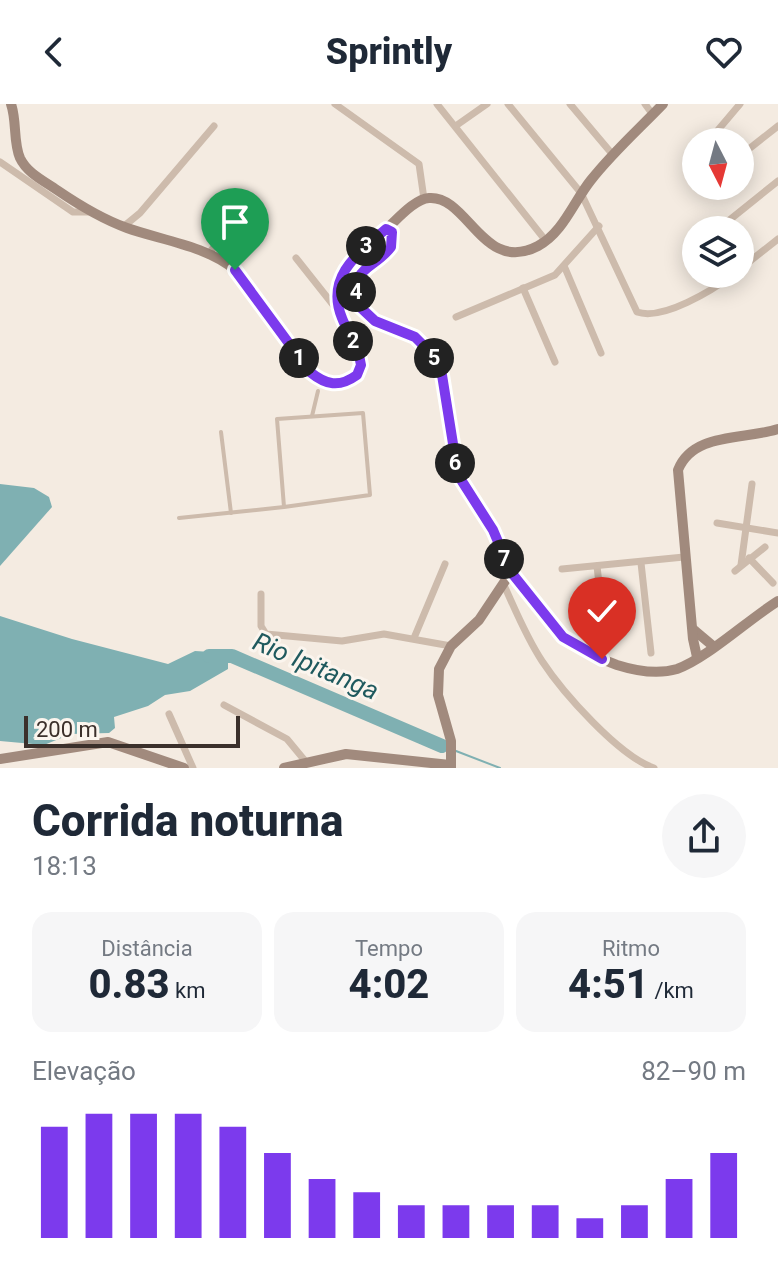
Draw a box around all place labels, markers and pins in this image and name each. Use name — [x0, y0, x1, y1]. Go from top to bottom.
pin — [201, 188, 269, 270]
pin: 3 — [346, 226, 386, 266]
pin: 4 — [336, 272, 376, 312]
pin: 2 — [333, 321, 373, 361]
pin: 1 — [279, 338, 319, 378]
pin: 5 — [414, 338, 454, 378]
pin: 6 — [435, 443, 475, 483]
pin: 7 — [484, 539, 524, 579]
pin — [568, 577, 636, 659]

